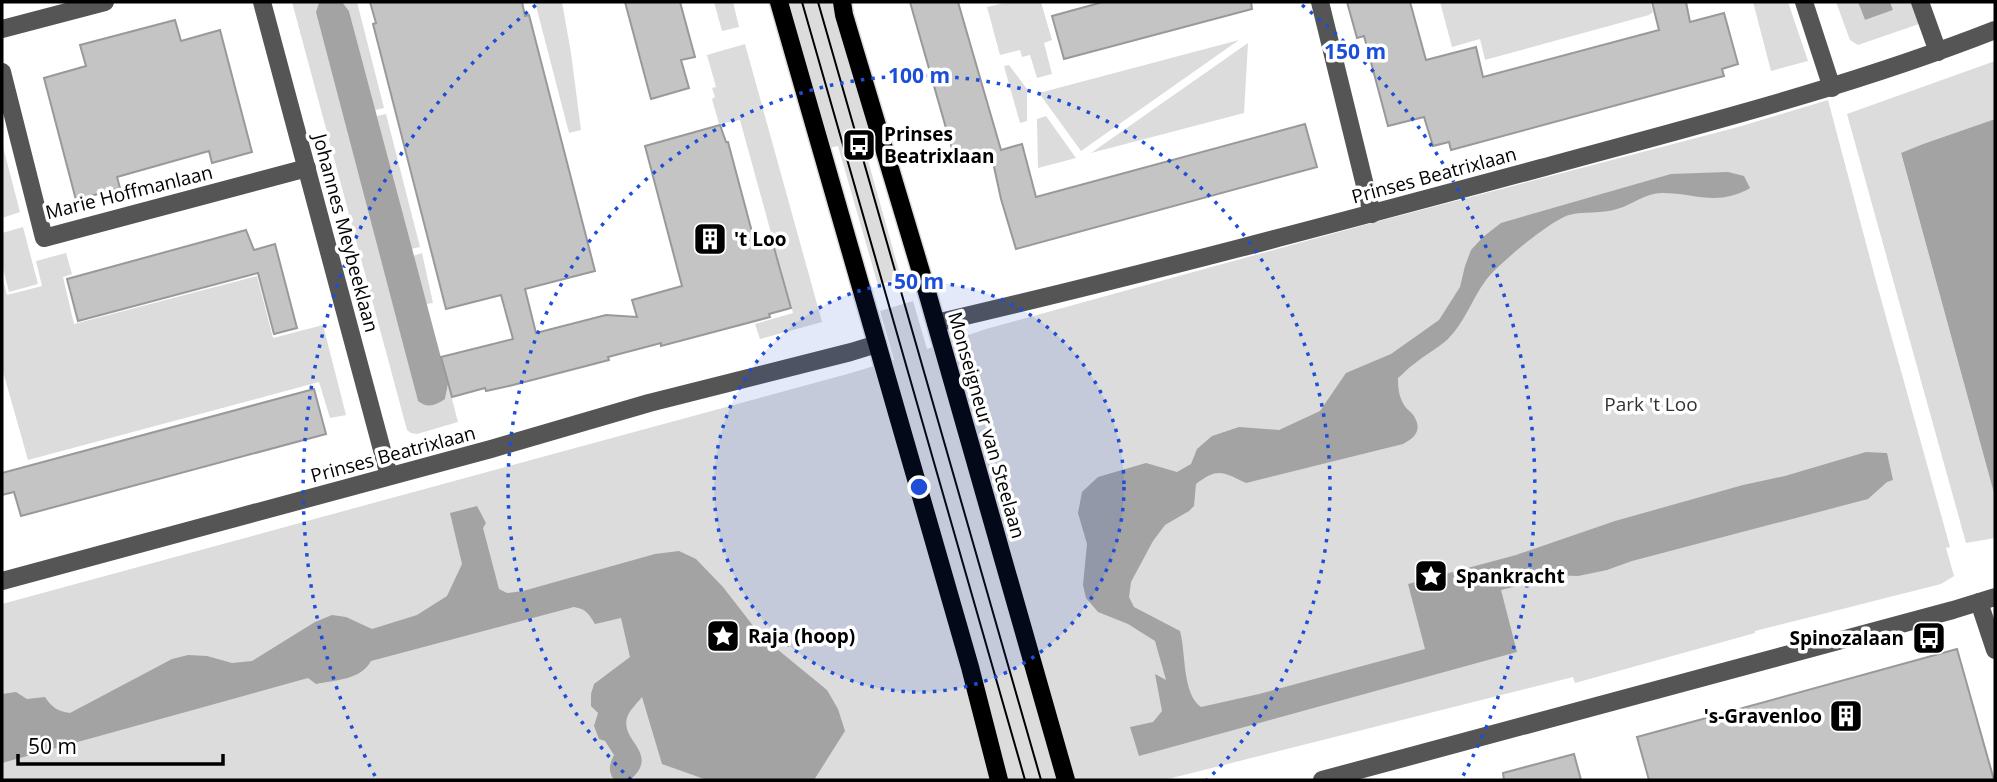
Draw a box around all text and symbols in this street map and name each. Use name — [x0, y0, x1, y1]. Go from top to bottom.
text: 150 m — [1324, 37, 1386, 65]
text: 100 m — [888, 61, 950, 89]
place label: Prinses Beatrixlaan — [884, 121, 994, 169]
bus stop icon: Prinses Beatrixlaan — [840, 126, 878, 164]
street label: Johannes Meybeeklaan — [306, 129, 385, 335]
street label: Prinses Beatrixlaan — [1349, 140, 1519, 210]
street label: Marie Hoffmanlaan — [43, 159, 215, 225]
building icon: 't Loo — [691, 220, 729, 258]
place label: 't Loo — [734, 226, 787, 252]
text: 50 m — [894, 267, 944, 295]
street label: Monseigneur van Steelaan — [942, 309, 1032, 541]
park label: Park 't Loo — [1604, 391, 1698, 417]
street label: Prinses Beatrixlaan — [308, 419, 478, 489]
centre of rings — [907, 475, 931, 499]
place icon: Spankracht — [1412, 557, 1450, 595]
place label: Spankracht — [1456, 563, 1565, 589]
place icon: Raja (hoop) — [704, 617, 742, 655]
bus stop icon: Spinozalaan — [1910, 619, 1948, 657]
place label: Raja (hoop) — [748, 623, 855, 649]
place label: Spinozalaan — [1789, 625, 1904, 651]
building icon: 's-Gravenloo — [1827, 697, 1865, 735]
place label: 's-Gravenloo — [1704, 703, 1822, 729]
scale bar — [18, 722, 222, 766]
text: 50 m — [28, 732, 77, 760]

